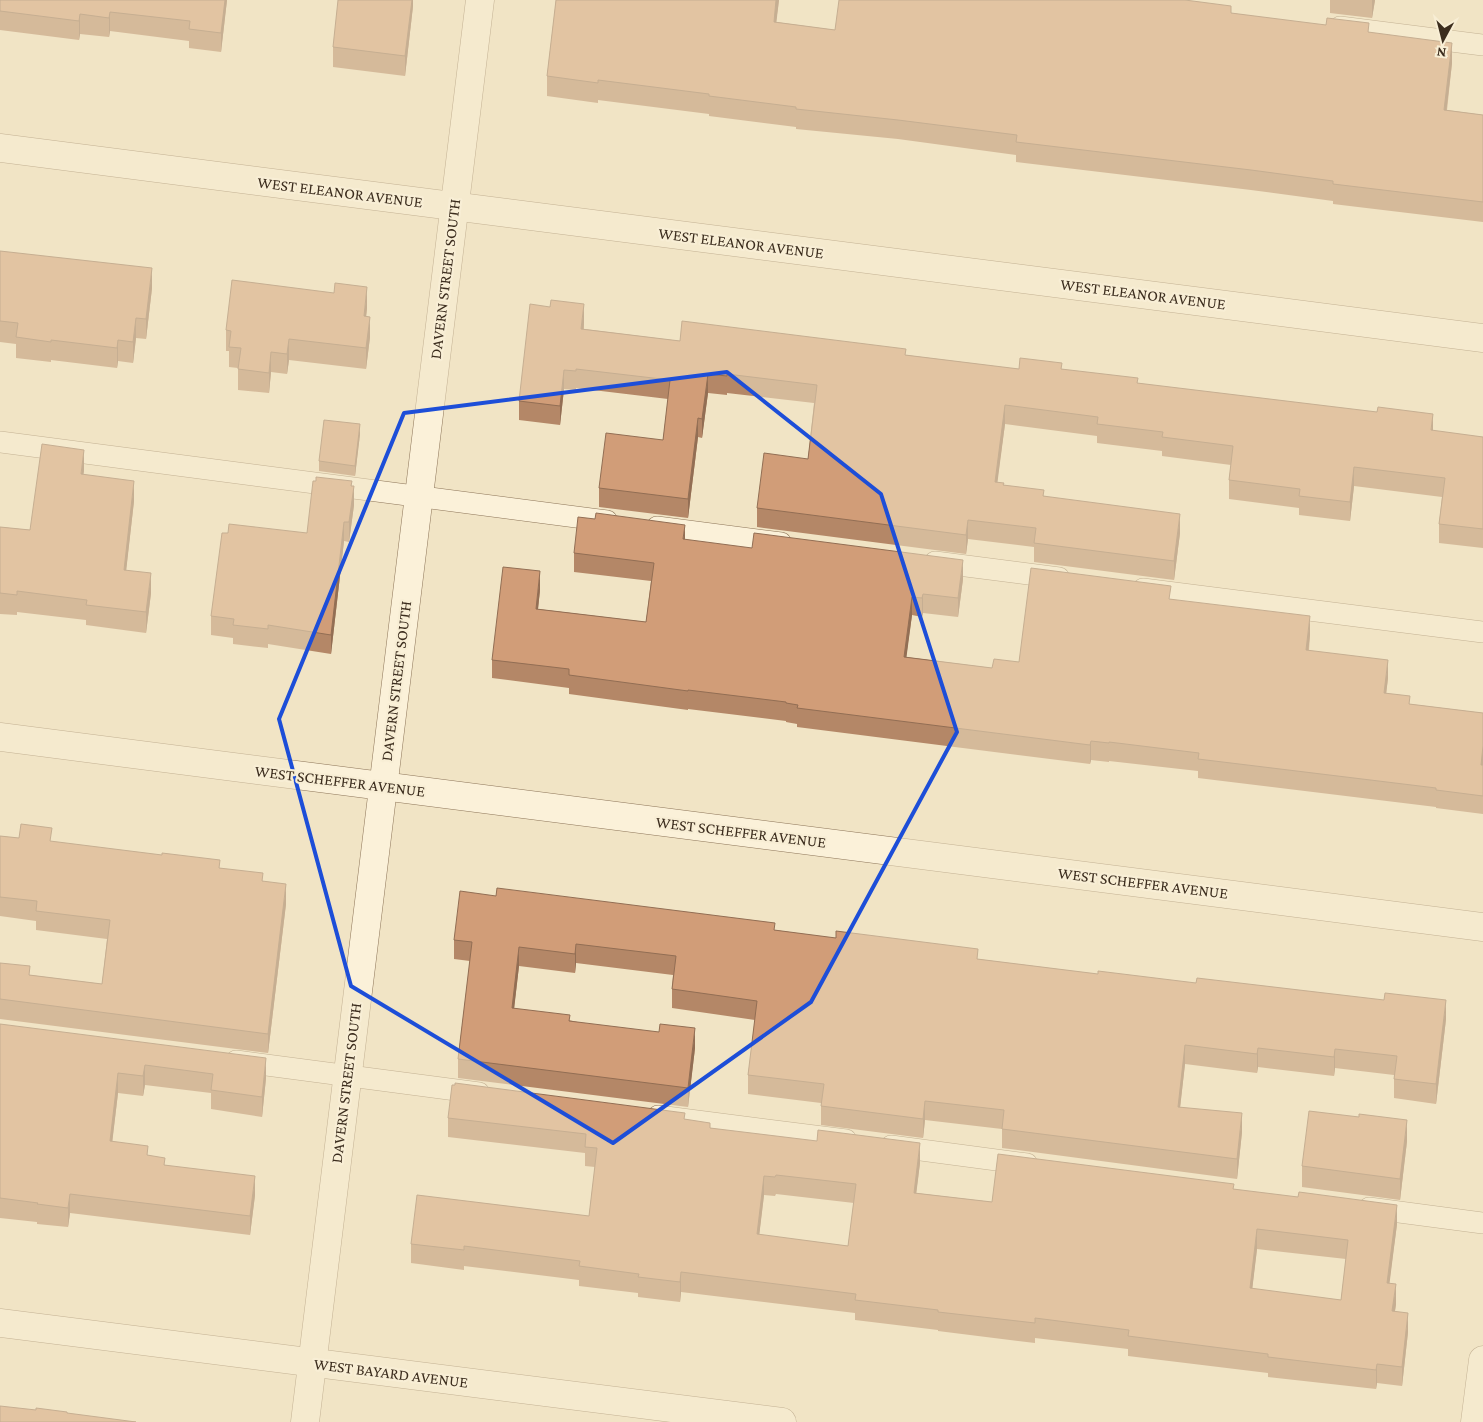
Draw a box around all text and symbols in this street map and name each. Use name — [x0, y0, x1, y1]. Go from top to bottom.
north arrow — [1418, 15, 1468, 65]
text: N — [1435, 44, 1447, 61]
street label: WEST ELEANOR AVENUE — [256, 173, 424, 211]
street label: DAVERN STREET SOUTH — [427, 198, 463, 360]
street label: WEST ELEANOR AVENUE — [657, 224, 825, 262]
street label: WEST ELEANOR AVENUE — [1059, 275, 1227, 313]
street label: DAVERN STREET SOUTH — [378, 600, 414, 762]
street label: WEST SCHEFFER AVENUE — [254, 762, 426, 800]
street label: WEST SCHEFFER AVENUE — [655, 813, 827, 851]
street label: WEST SCHEFFER AVENUE — [1057, 864, 1229, 902]
street label: DAVERN STREET SOUTH — [328, 1002, 364, 1164]
street label: WEST BAYARD AVENUE — [313, 1355, 469, 1391]

